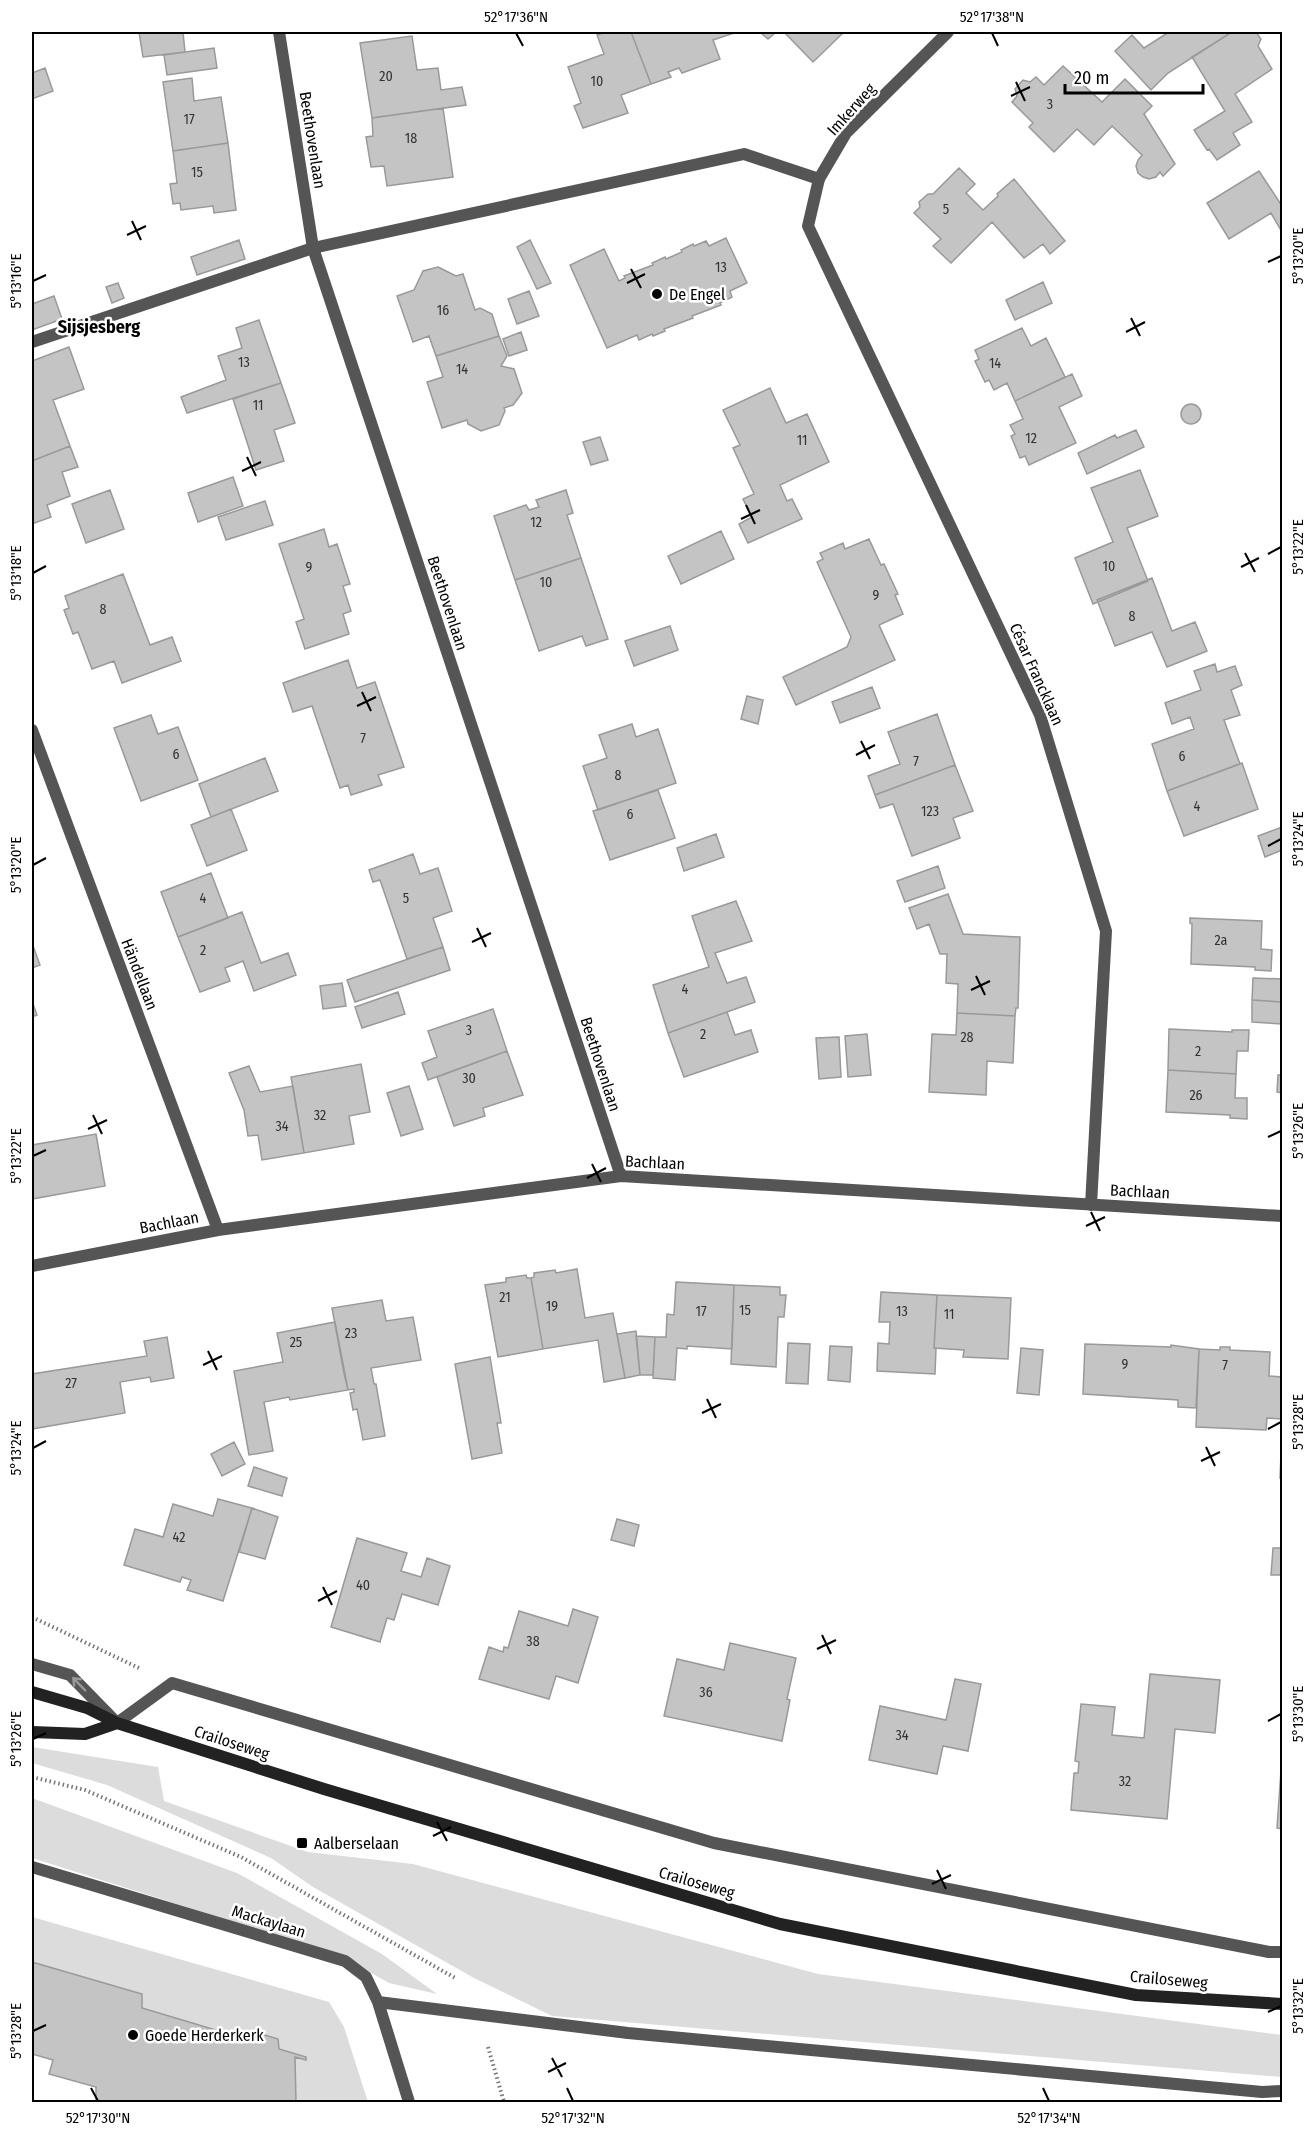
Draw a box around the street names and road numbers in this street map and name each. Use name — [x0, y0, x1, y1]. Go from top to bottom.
street label: Imkerweg — [823, 79, 880, 139]
street label: Beethovenlaan — [295, 90, 330, 190]
street label: Beethovenlaan — [423, 554, 472, 653]
street label: César Francklaan — [1006, 620, 1068, 728]
street label: Händellaan — [117, 936, 162, 1013]
street label: Beethovenlaan — [576, 1015, 625, 1114]
street label: Bachlaan — [624, 1151, 685, 1174]
street label: Bachlaan — [1109, 1180, 1170, 1203]
street label: Bachlaan — [138, 1207, 200, 1238]
street label: Crailoseweg — [192, 1721, 272, 1764]
street label: Crailoseweg — [657, 1863, 737, 1902]
street label: Mackaylaan — [230, 1901, 308, 1942]
street label: Crailoseweg — [1129, 1967, 1209, 1992]

